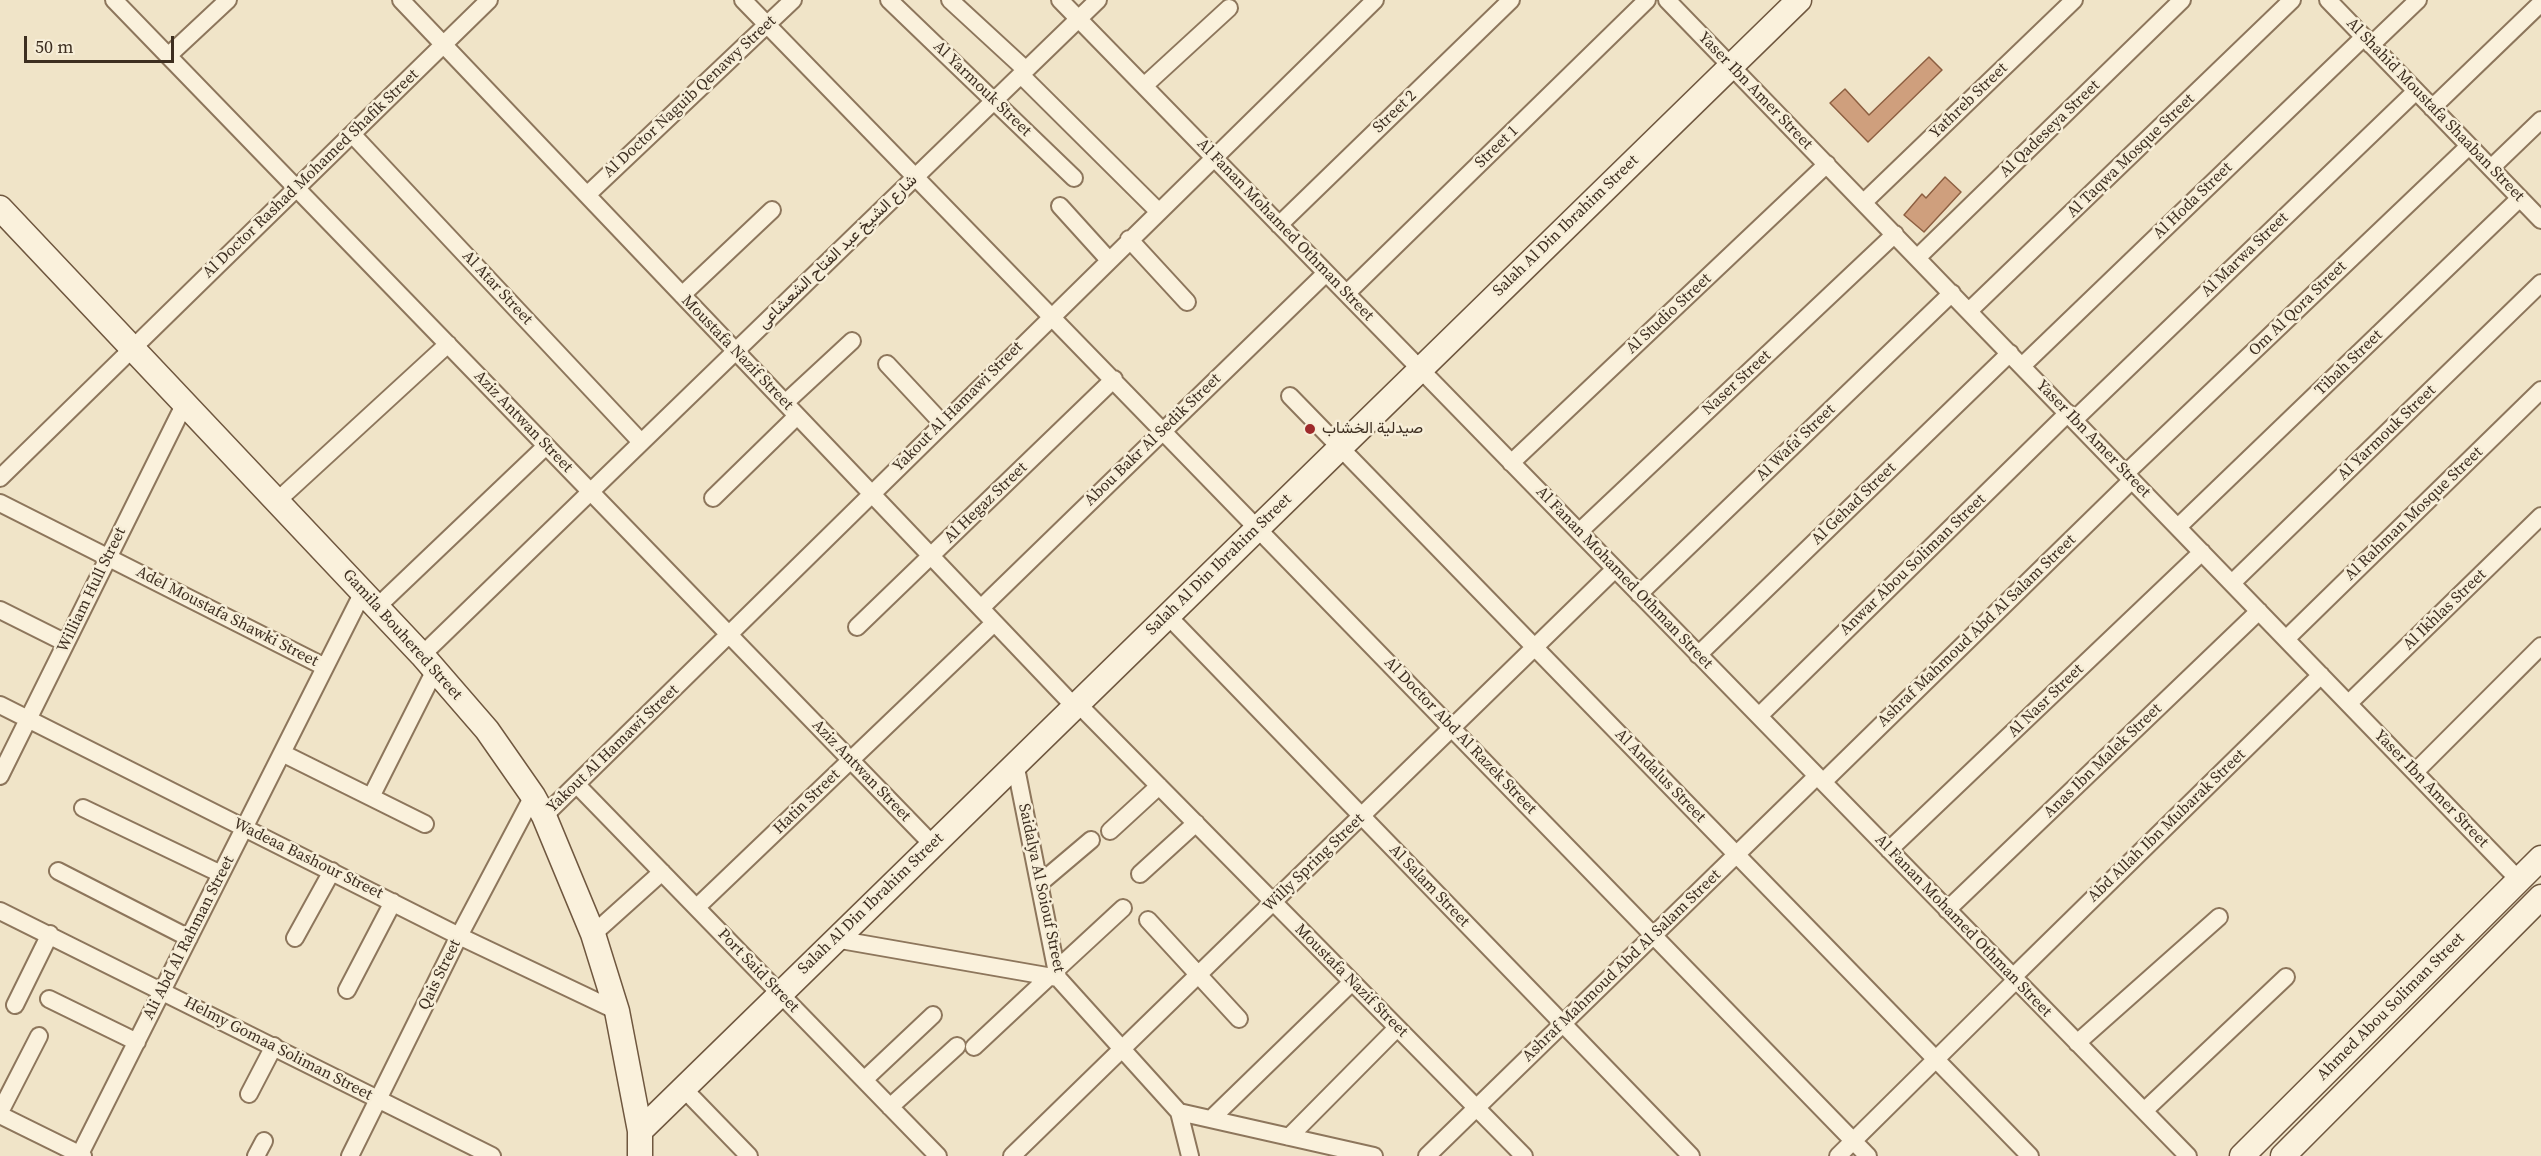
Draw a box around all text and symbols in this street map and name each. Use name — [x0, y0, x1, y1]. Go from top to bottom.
street label: Al Doctor Naguib Qenawy Street — [600, 12, 780, 182]
street label: Al Shahid Moustafa Shaaban Street — [2342, 14, 2528, 206]
scale bar — [27, 24, 177, 62]
street label: Yaser Ibn Amer Street — [1694, 28, 1816, 154]
text: 50 m — [35, 34, 73, 59]
street label: Al Yarmouk Street — [929, 37, 1035, 141]
street label: Yathreb Street — [1926, 59, 2012, 143]
street label: Al Doctor Rashad Mohamed Shafik Street — [199, 65, 423, 283]
street label: Al Qadeseya Street — [1996, 76, 2104, 182]
street label: Street 2 — [1369, 87, 1421, 137]
street label: Al Taqwa Mosque Street — [2063, 90, 2199, 222]
street label: Street 1 — [1471, 122, 1523, 172]
street label: Al Fanan Mohamed Othman Street — [1193, 135, 1377, 325]
street label: Salah Al Din Ibrahim Street — [1489, 151, 1643, 301]
street label: Al Hoda Street — [2150, 159, 2236, 243]
street label: شارع الشيخ عبد الفتاح الشعشاعى — [754, 171, 922, 333]
street label: Al Marwa Street — [2198, 209, 2292, 301]
street label: Al Atar Street — [458, 247, 536, 329]
street label: Om Al Qora Street — [2245, 257, 2351, 361]
street label: Al Studio Street — [1623, 270, 1715, 358]
street label: Moustafa Nazif Street — [677, 292, 797, 414]
street label: Tibah Street — [2311, 326, 2387, 400]
street label: Yakout Al Hamawi Street — [889, 338, 1027, 476]
street label: Naser Street — [1699, 346, 1775, 420]
street label: Aziz Antwan Street — [470, 367, 576, 477]
street label: Abou Bakr Al Sedik Street — [1081, 370, 1225, 510]
street label: Yaser Ibn Amer Street — [2032, 376, 2154, 502]
street label: Al Yarmouk Street — [2334, 381, 2440, 485]
street label: Al Wafa' Street — [1753, 401, 1839, 485]
place label: صيدلية الخشاب — [1322, 419, 1423, 439]
marker: صيدلية الخشاب — [1303, 422, 1317, 436]
street label: Al Rahman Mosque Street — [2341, 443, 2487, 585]
street label: Al Hegaz Street — [940, 459, 1032, 547]
street label: Al Gehad Street — [1808, 459, 1900, 549]
street label: Al Fanan Mohamed Othman Street — [1532, 483, 1716, 673]
street label: Salah Al Din Ibrahim Street — [1142, 490, 1296, 640]
street label: Anwar Abou Soliman Street — [1836, 490, 1990, 640]
street label: William Hull Street — [53, 524, 131, 656]
street label: Ashraf Mahmoud Abd Al Salam Street — [1874, 531, 2080, 731]
street label: Adel Moustafa Shawki Street — [133, 563, 321, 671]
street label: Gamila Bouhered Street — [338, 566, 466, 704]
street label: Al Ikhlas Street — [2399, 566, 2491, 654]
street label: Al Doctor Abd Al Razek Street — [1380, 653, 1540, 819]
street label: Al Nasr Street — [2004, 660, 2088, 742]
street label: Yakout Al Hamawi Street — [543, 681, 683, 817]
street label: Anas Ibn Malek Street — [2040, 700, 2166, 822]
street label: Aziz Antwan Street — [808, 716, 914, 826]
street label: Al Andalus Street — [1611, 725, 1709, 827]
street label: Yaser Ibn Amer Street — [2370, 726, 2492, 852]
street label: Abd Allah Ibn Mubarak Street — [2084, 745, 2250, 907]
street label: Hatin Street — [770, 766, 844, 838]
street label: Saidalya Al Soiouf Street — [1014, 802, 1068, 974]
street label: Willy Spring Street — [1259, 810, 1369, 916]
street label: Wadeaa Bashour Street — [230, 814, 386, 904]
street label: Salah Al Din Ibrahim Street — [794, 829, 948, 979]
street label: Al Fanan Mohamed Othman Street — [1871, 831, 2055, 1021]
street label: Al Salam Street — [1385, 841, 1473, 931]
street label: Ali Abd Al Rahman Street — [139, 853, 239, 1023]
street label: Ashraf Mahmoud Abd Al Salam Street — [1519, 866, 1725, 1066]
street label: Moustafa Nazif Street — [1290, 920, 1412, 1042]
street label: Port Said Street — [713, 925, 803, 1017]
street label: Ahmed Abou Soliman Street — [2313, 929, 2469, 1085]
street label: Qais Street — [415, 937, 465, 1013]
street label: Helmy Gomaa Soliman Street — [181, 993, 375, 1105]

